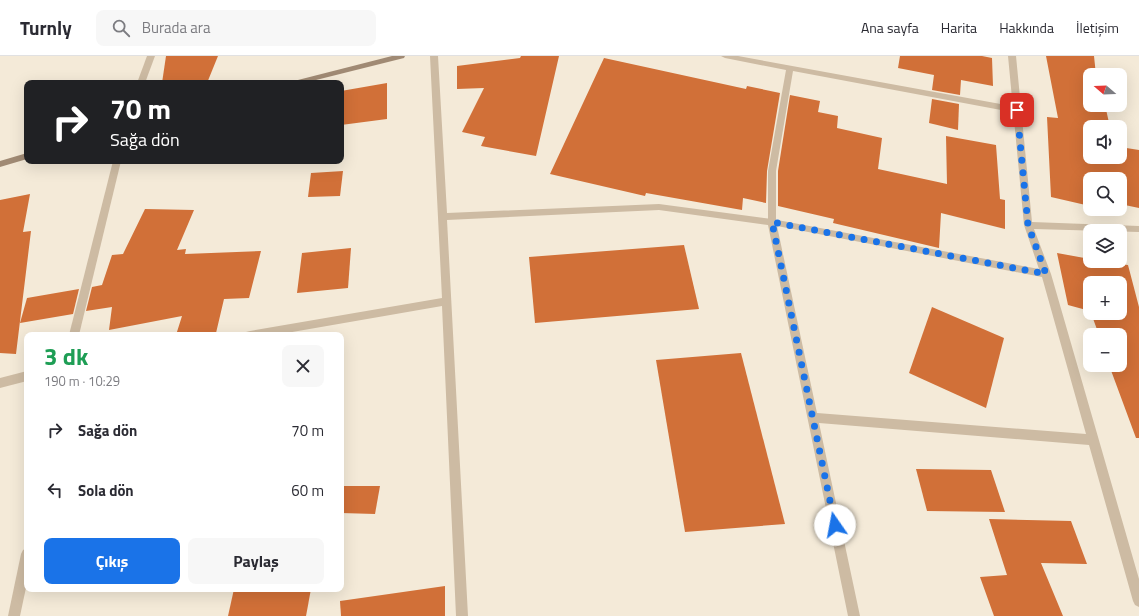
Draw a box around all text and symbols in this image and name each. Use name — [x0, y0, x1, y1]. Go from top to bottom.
search box — [96, 10, 376, 46]
text: Turnly — [20, 13, 72, 42]
text: Burada ara — [142, 16, 211, 39]
icon: search — [110, 17, 132, 39]
text: Ana sayfa — [861, 17, 919, 38]
text: Harita — [941, 17, 977, 38]
text: Hakkında — [999, 17, 1054, 38]
text: İletişim — [1076, 17, 1119, 38]
north arrow — [1083, 68, 1127, 112]
map controls — [1083, 68, 1127, 372]
text: 70 m — [110, 87, 171, 130]
pin — [1000, 93, 1034, 127]
icon: right — [44, 96, 96, 148]
icon: arrive — [1006, 99, 1028, 121]
button: sound — [1083, 120, 1127, 164]
text: Sağa dön — [110, 126, 180, 153]
button: search — [1083, 172, 1127, 216]
button: layers — [1083, 224, 1127, 268]
button: + — [1083, 276, 1127, 320]
button: − — [1083, 328, 1127, 372]
text: 3 dk — [44, 338, 88, 374]
button: close — [282, 345, 324, 387]
text: 190 m · 10:29 — [44, 371, 120, 391]
icon: right — [44, 419, 66, 441]
text: Sağa dön — [78, 419, 137, 442]
text: 70 m — [291, 419, 324, 442]
icon: left — [44, 479, 66, 501]
text: Sola dön — [78, 479, 134, 502]
text: 60 m — [291, 479, 324, 502]
position arrow — [814, 504, 856, 546]
button: Çıkış — [44, 538, 180, 584]
button: Paylaş — [188, 538, 324, 584]

